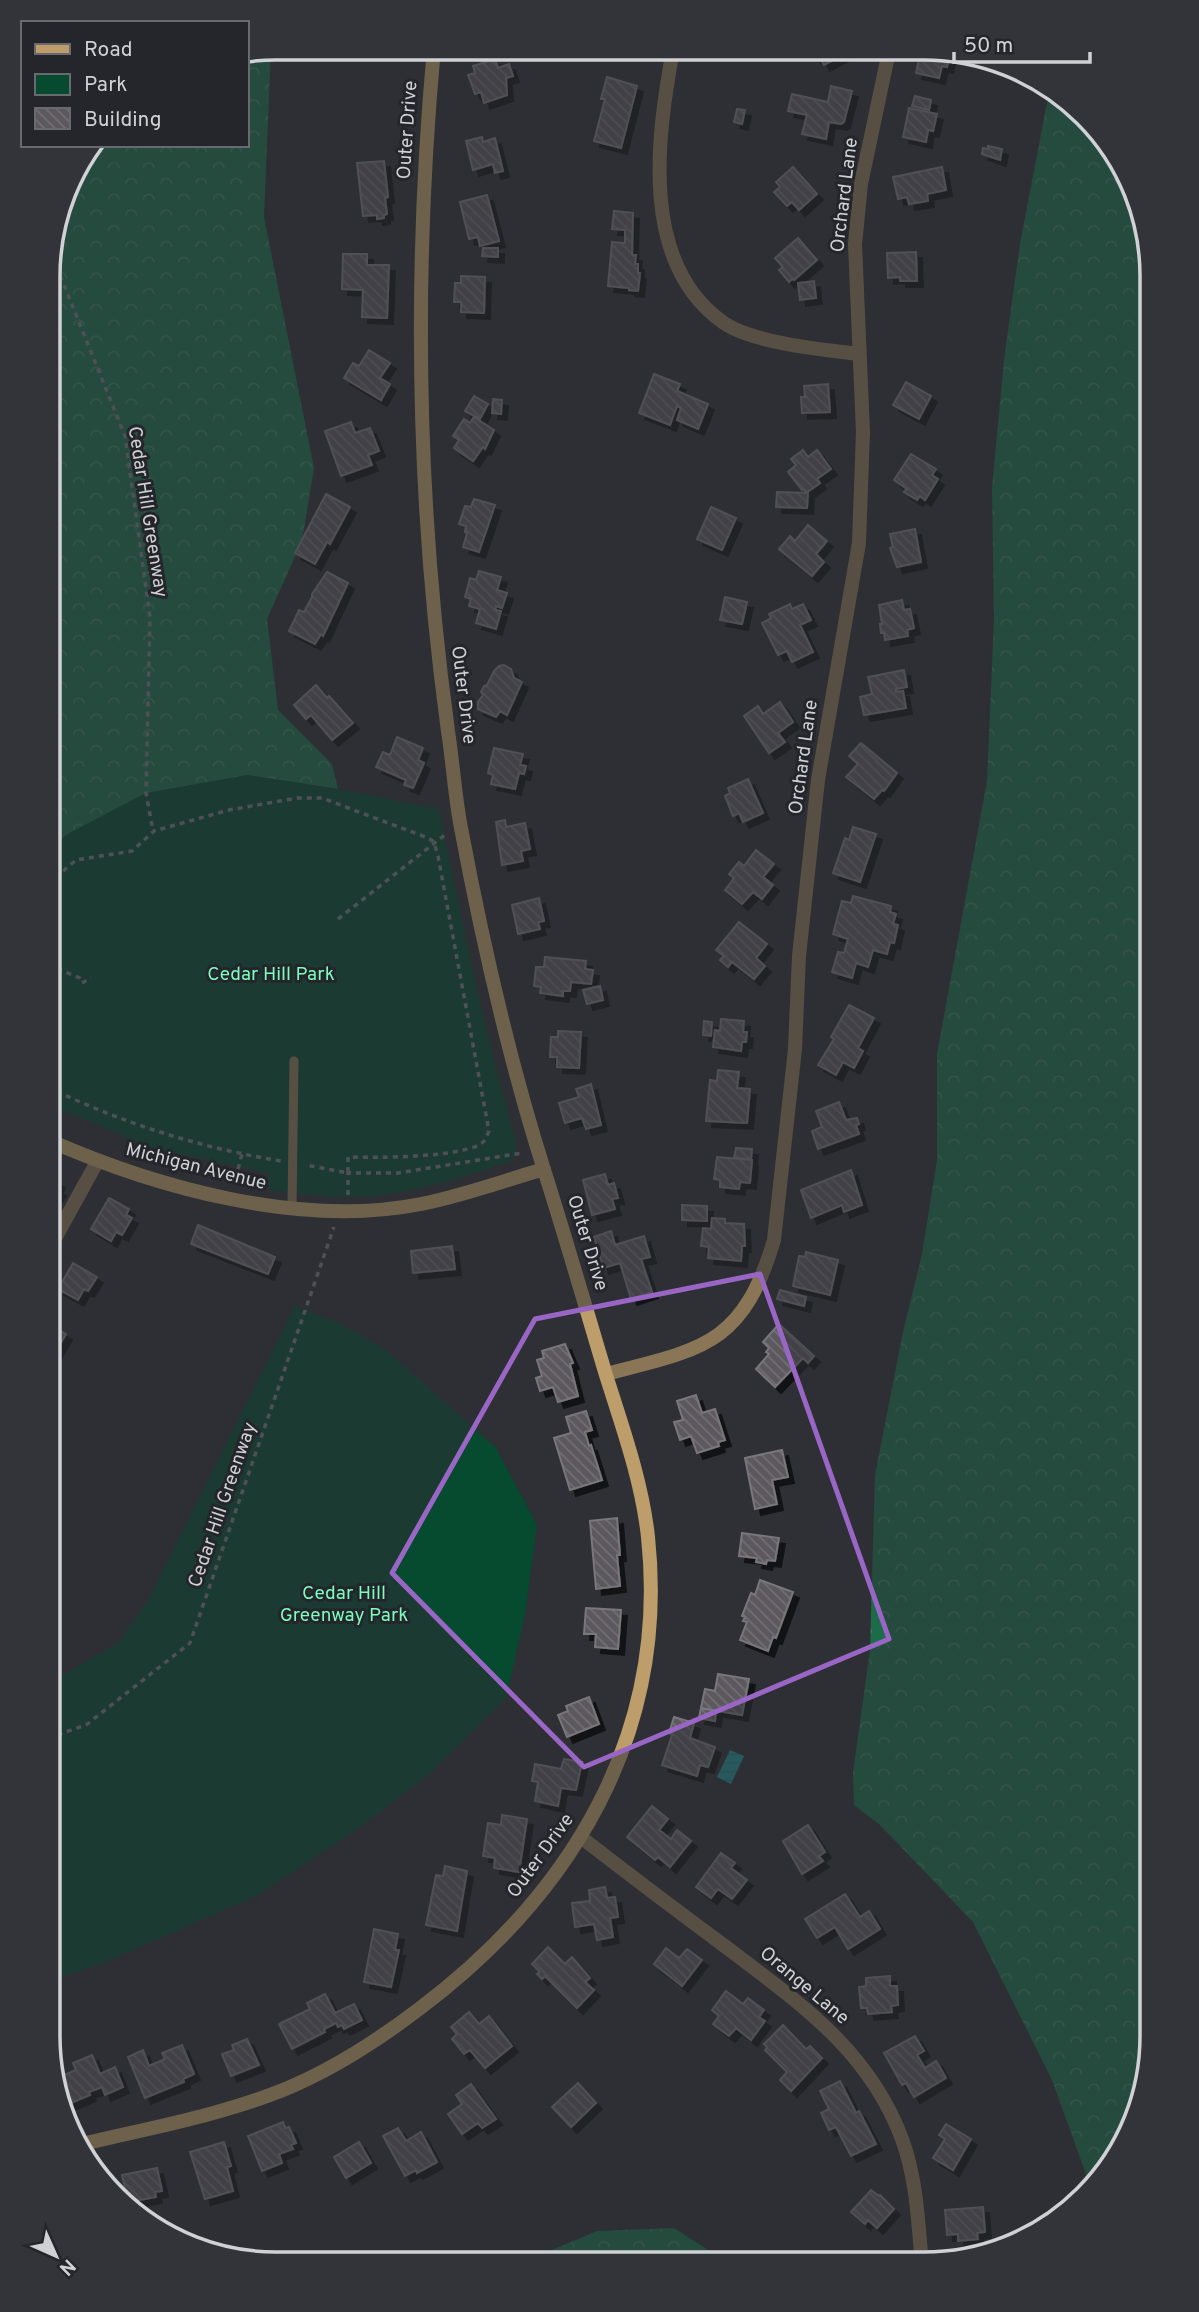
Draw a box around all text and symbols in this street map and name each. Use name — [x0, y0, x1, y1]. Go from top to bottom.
legend — [21, 21, 248, 147]
scale bar — [954, 21, 1090, 65]
text: 50 m — [964, 33, 1013, 60]
text: Road — [84, 37, 133, 64]
text: Park — [84, 72, 127, 99]
street label: Outer Drive — [393, 80, 423, 180]
text: Building — [84, 107, 162, 134]
street label: Orchard Lane — [826, 136, 864, 254]
street label: Cedar Hill Greenway — [122, 425, 172, 599]
street label: Outer Drive — [445, 644, 481, 746]
street label: Orchard Lane — [784, 698, 824, 816]
park label: Cedar Hill Park — [207, 963, 335, 987]
street label: Michigan Avenue — [123, 1138, 269, 1196]
street label: Outer Drive — [561, 1192, 613, 1294]
street label: Cedar Hill Greenway — [183, 1419, 263, 1591]
park label: Cedar Hill Greenway Park — [280, 1582, 408, 1628]
street label: Outer Drive — [502, 1809, 580, 1903]
street label: Orange Lane — [754, 1942, 854, 2030]
north arrow — [21, 2221, 91, 2291]
text: N — [53, 2253, 80, 2280]

